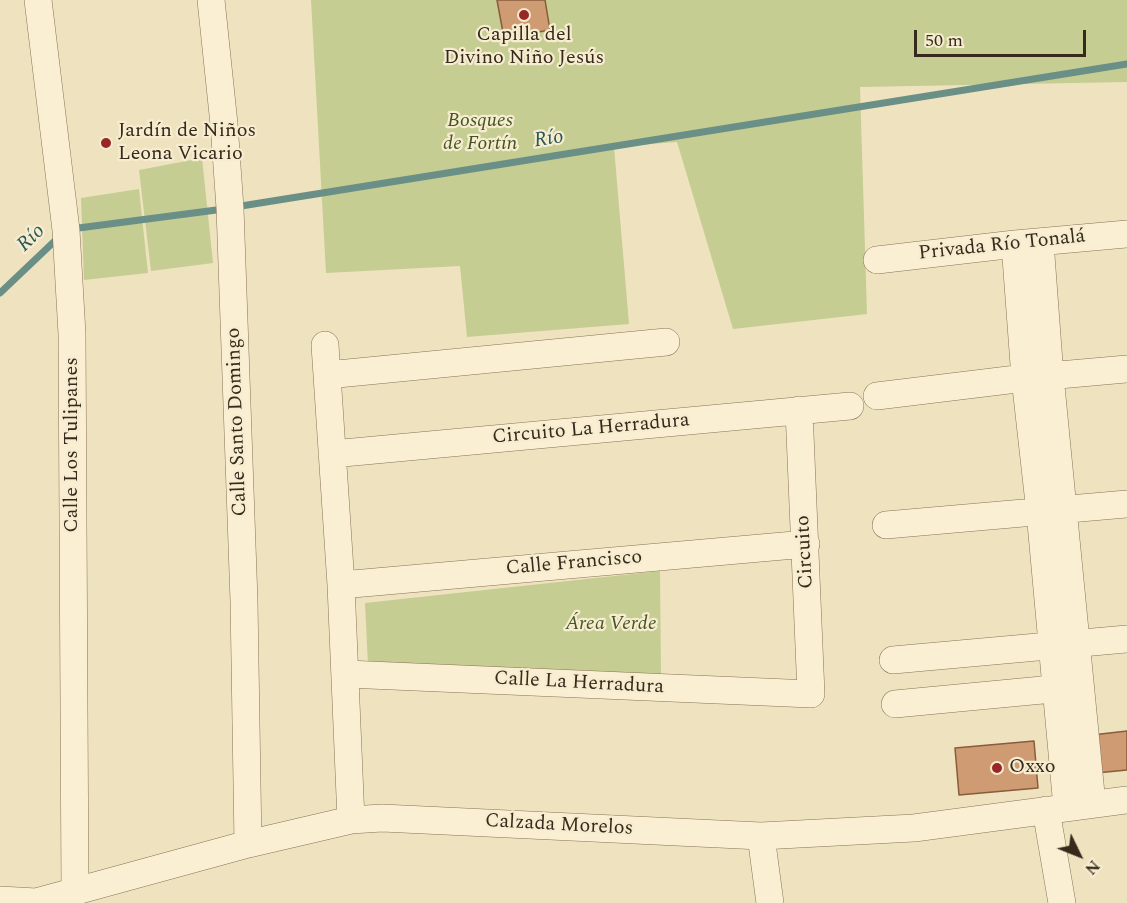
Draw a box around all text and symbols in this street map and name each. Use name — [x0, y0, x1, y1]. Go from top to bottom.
marker: Capilla del Divino Niño Jesús — [517, 8, 531, 22]
scale bar — [917, 18, 1090, 56]
place label: Capilla del Divino Niño Jesús — [444, 24, 604, 71]
text: 50 m — [925, 27, 963, 54]
park label: Bosques de Fortín — [443, 110, 517, 157]
place label: Jardín de Niños Leona Vicario — [118, 120, 256, 167]
water label: Río — [532, 125, 566, 155]
marker: Jardín de Niños Leona Vicario — [99, 136, 113, 150]
water label: Río — [13, 220, 51, 258]
street label: Privada Río Tonalá — [917, 225, 1087, 267]
street label: Calle Santo Domingo — [223, 327, 253, 517]
street label: Calle Los Tulipanes — [61, 357, 85, 533]
street label: Circuito La Herradura — [491, 409, 691, 451]
street label: Circuito — [792, 515, 820, 589]
street label: Calle Francisco — [505, 546, 643, 582]
park label: Área Verde — [565, 613, 657, 637]
street label: Calle La Herradura — [493, 668, 665, 700]
place label: Oxxo — [1009, 756, 1056, 780]
marker: Oxxo — [990, 761, 1004, 775]
street label: Calzada Morelos — [484, 810, 634, 842]
north arrow — [1049, 825, 1109, 885]
text: N — [1079, 854, 1105, 880]

